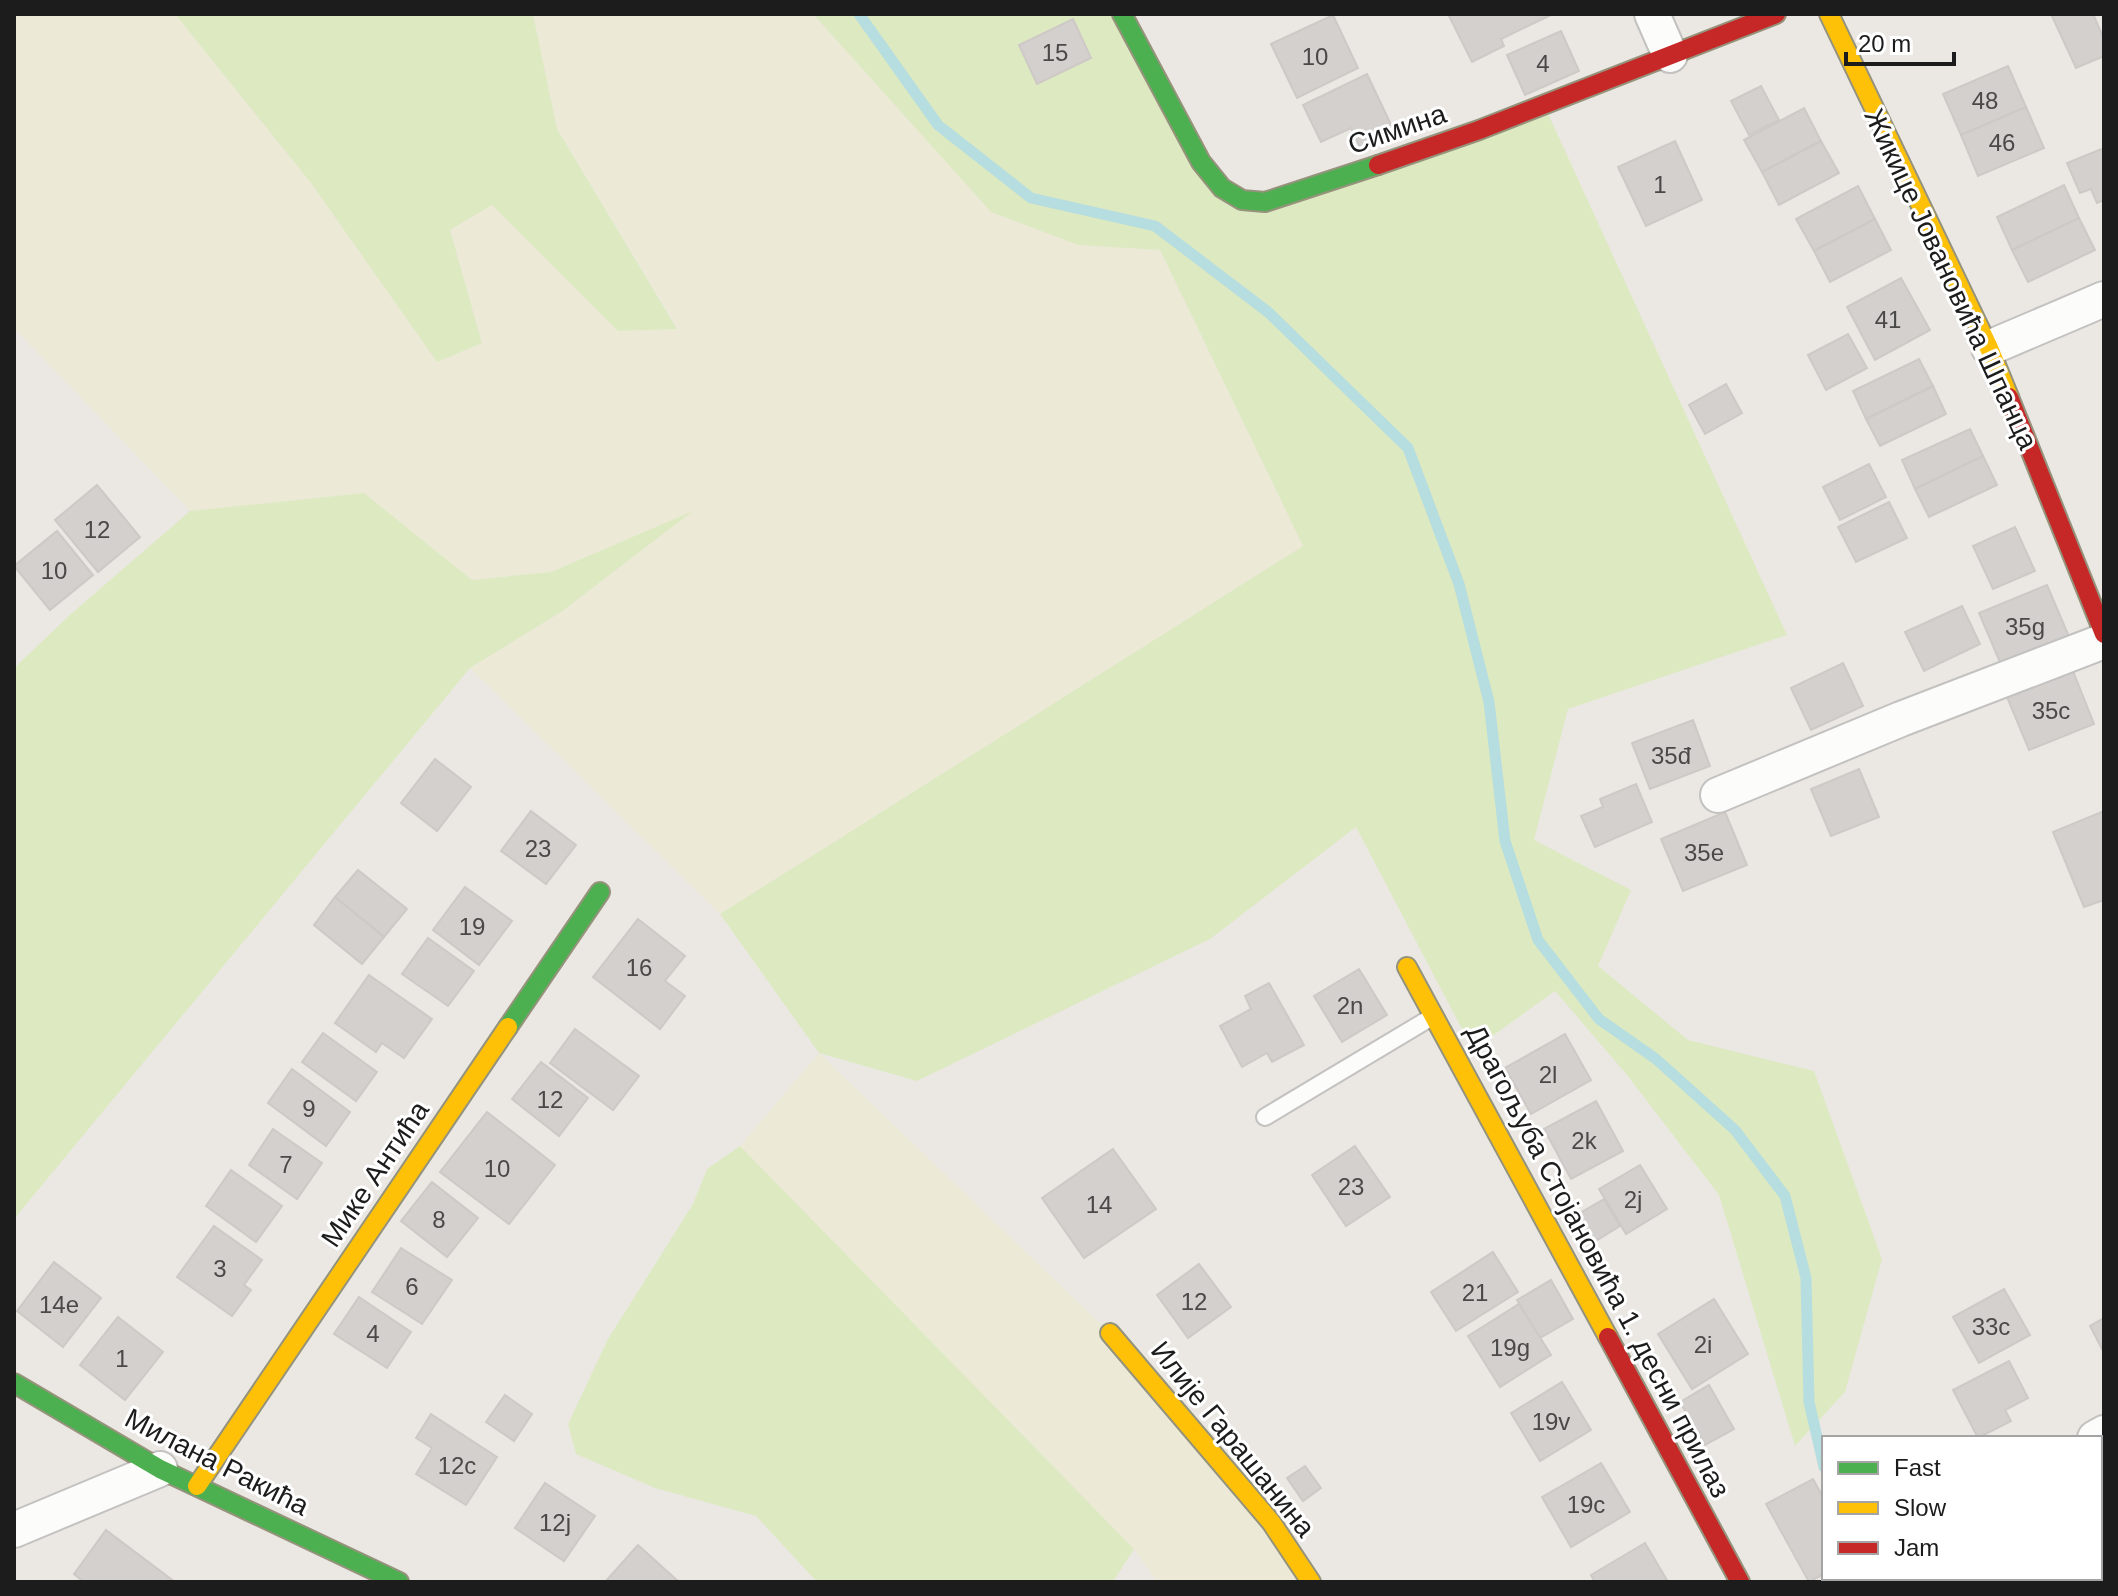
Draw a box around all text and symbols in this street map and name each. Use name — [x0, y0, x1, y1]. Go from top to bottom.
scale bar — [1846, 16, 1954, 66]
text: 20 m — [1858, 30, 1911, 57]
house number: 15 — [1042, 39, 1068, 66]
house number: 10 — [1302, 43, 1328, 70]
house number: 4 — [1536, 50, 1550, 77]
house number: 48 — [1972, 87, 1998, 114]
street label: Симина — [1344, 98, 1451, 160]
street label: Жикице Јовановића Шпанца — [1858, 104, 2044, 455]
house number: 46 — [1989, 129, 2015, 156]
house number: 1 — [1653, 171, 1667, 198]
house number: 41 — [1875, 306, 1901, 333]
house number: 12 — [84, 516, 110, 543]
house number: 10 — [41, 557, 67, 584]
house number: 35g — [2005, 613, 2045, 640]
house number: 35c — [2032, 697, 2070, 724]
house number: 35đ — [1651, 742, 1692, 769]
house number: 23 — [525, 835, 551, 862]
house number: 35e — [1684, 839, 1724, 866]
house number: 19 — [459, 913, 485, 940]
house number: 16 — [626, 954, 652, 981]
house number: 2n — [1337, 992, 1363, 1019]
street label: Драгољуба Стојановића 1. десни прилаз — [1460, 1019, 1736, 1503]
house number: 2l — [1539, 1061, 1557, 1088]
house number: 12 — [537, 1086, 563, 1113]
house number: 9 — [302, 1095, 316, 1122]
street label: Мике Антића — [315, 1095, 435, 1253]
house number: 2k — [1571, 1127, 1598, 1154]
house number: 7 — [279, 1151, 293, 1178]
house number: 10 — [484, 1155, 510, 1182]
house number: 23 — [1338, 1173, 1364, 1200]
house number: 2j — [1624, 1186, 1642, 1213]
house number: 14 — [1086, 1191, 1112, 1218]
house number: 8 — [432, 1206, 446, 1233]
house number: 3 — [213, 1255, 227, 1282]
house number: 6 — [405, 1273, 419, 1300]
house number: 21 — [1462, 1279, 1488, 1306]
house number: 12 — [1181, 1288, 1207, 1315]
house number: 14e — [39, 1291, 79, 1318]
house number: 33c — [1972, 1313, 2010, 1340]
house number: 4 — [366, 1320, 380, 1347]
house number: 2i — [1694, 1331, 1712, 1358]
house number: 19g — [1490, 1334, 1530, 1361]
street label: Илије Гарашанина — [1145, 1335, 1322, 1543]
house number: 1 — [115, 1345, 129, 1372]
street label: Милана Ракића — [120, 1402, 314, 1522]
house number: 19v — [1532, 1408, 1570, 1435]
legend — [1822, 1436, 2102, 1580]
house number: 12c — [438, 1452, 476, 1479]
text: Fast — [1894, 1454, 1941, 1481]
house number: 19c — [1567, 1491, 1605, 1518]
text: Slow — [1894, 1494, 1947, 1521]
house number: 12j — [539, 1509, 571, 1536]
text: Jam — [1894, 1534, 1939, 1561]

